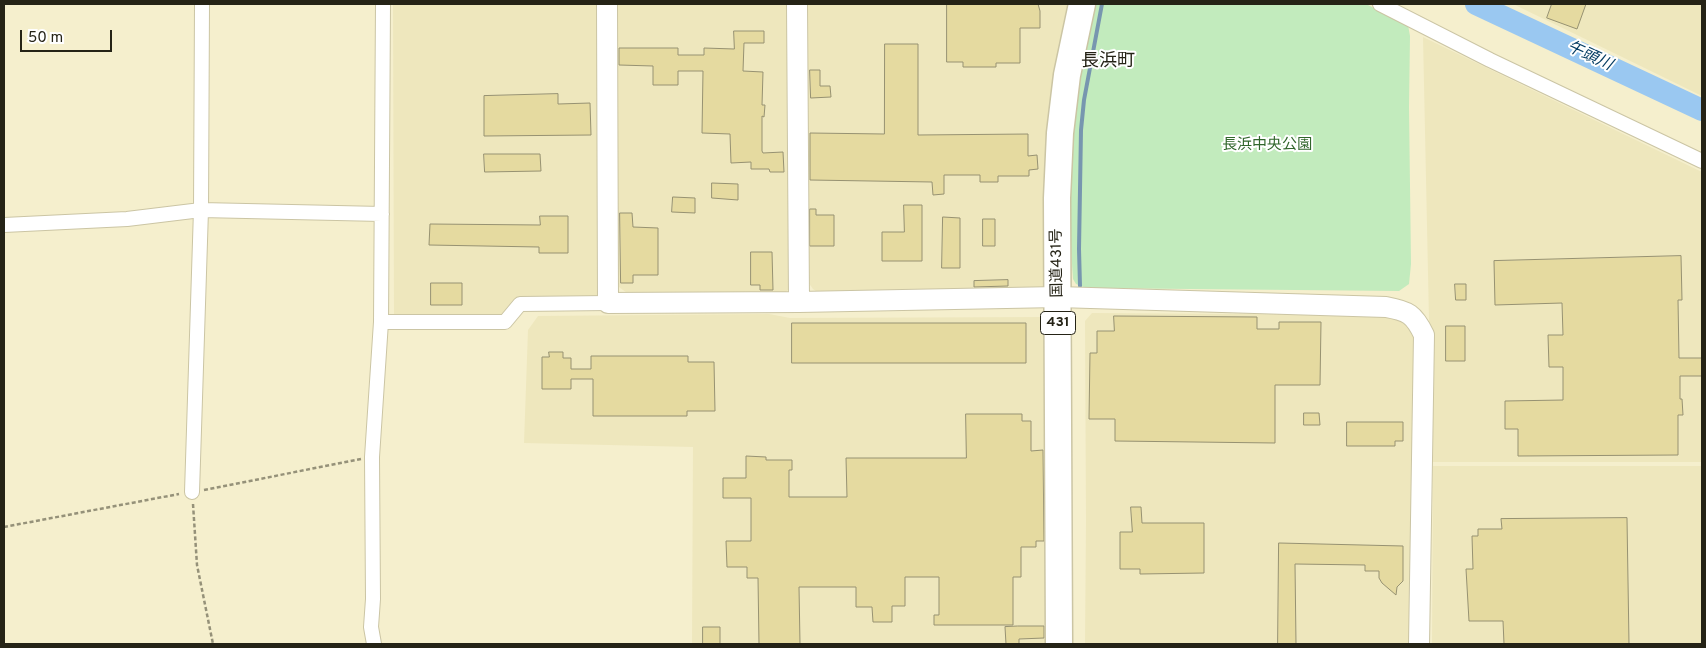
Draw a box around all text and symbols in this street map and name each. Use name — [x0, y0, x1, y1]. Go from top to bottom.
scale bar — [22, 20, 115, 52]
text: 50 m — [28, 29, 63, 48]
water label: 午頭川 — [1563, 38, 1615, 76]
district label: 長浜町 — [1081, 51, 1135, 73]
park label: 長浜中央公園 — [1222, 137, 1312, 155]
street label: 国道431号 — [1048, 228, 1068, 298]
road number: 431 — [1040, 312, 1076, 334]

